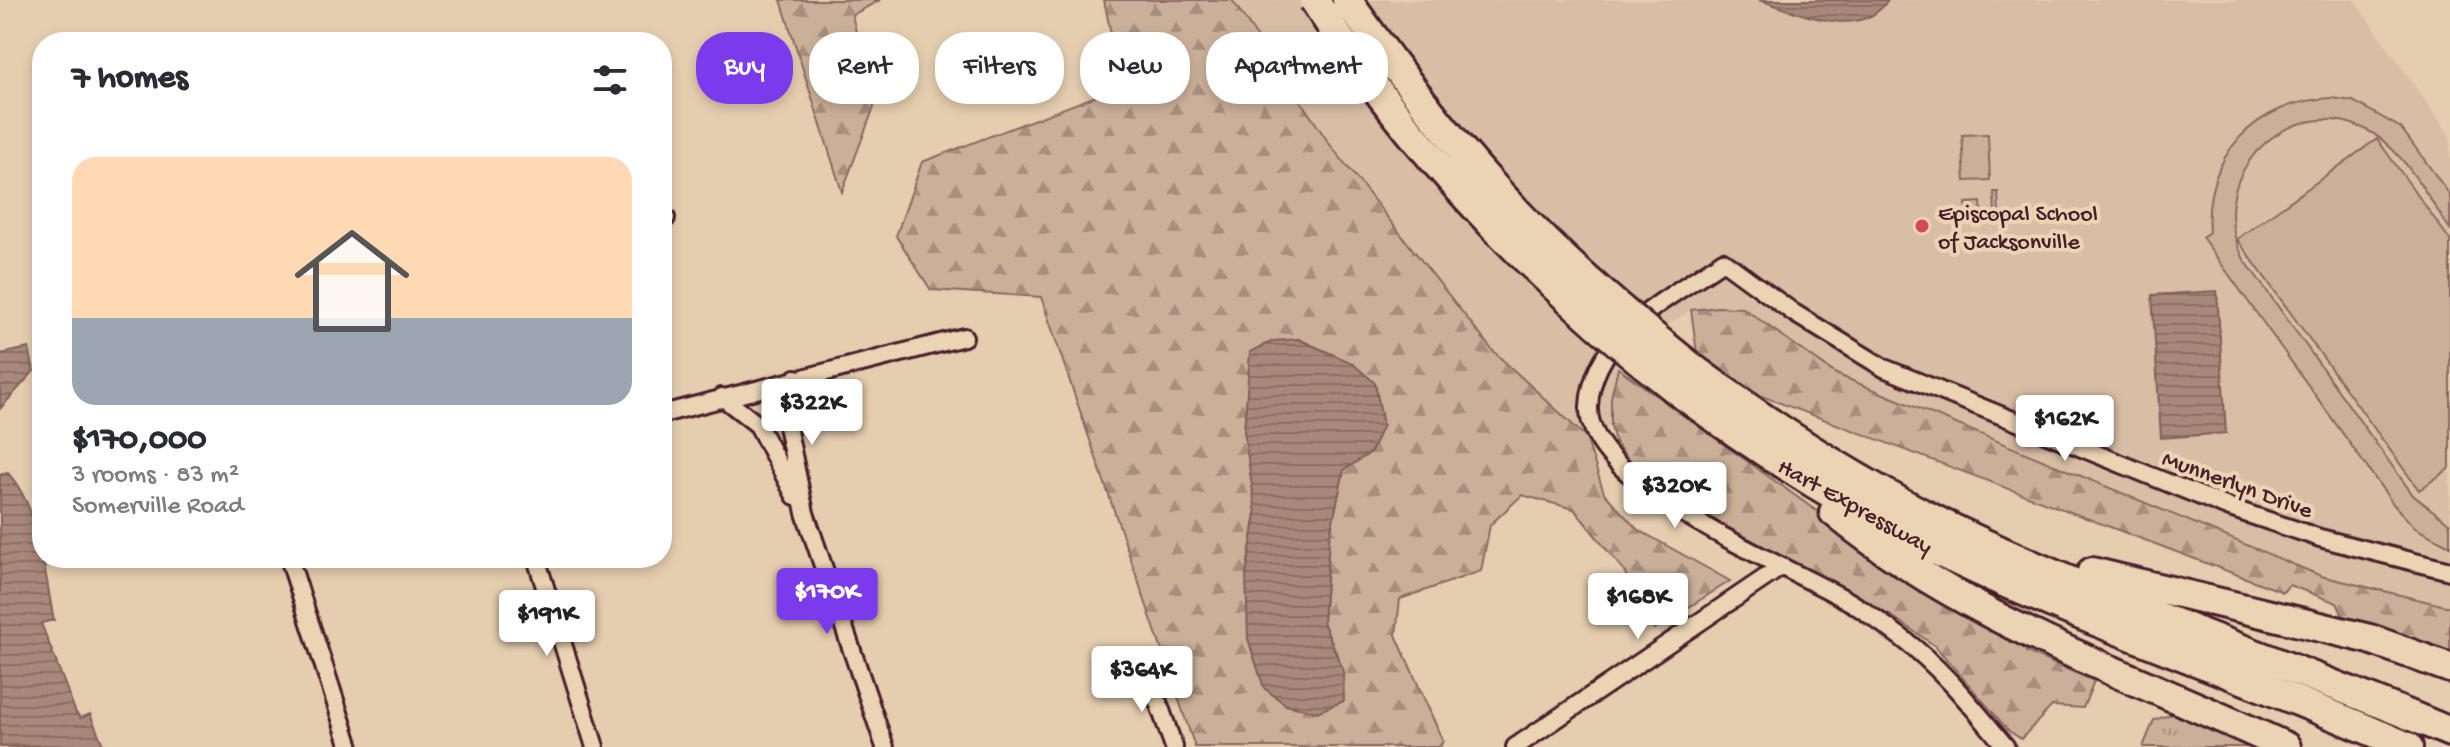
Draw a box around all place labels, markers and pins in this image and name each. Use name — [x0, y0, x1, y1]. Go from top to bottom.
place label: Episcopal School of Jacksonville — [1938, 201, 2098, 258]
marker: Episcopal School of Jacksonville — [1913, 217, 1931, 235]
pin: $322K — [756, 379, 868, 447]
pin: $162K — [2009, 395, 2121, 463]
pin: $320K — [1619, 462, 1731, 530]
pin: $170K — [771, 568, 883, 636]
pin: $168K — [1582, 573, 1694, 641]
pin: $191K — [491, 590, 603, 658]
pin: $364K — [1086, 646, 1198, 714]

